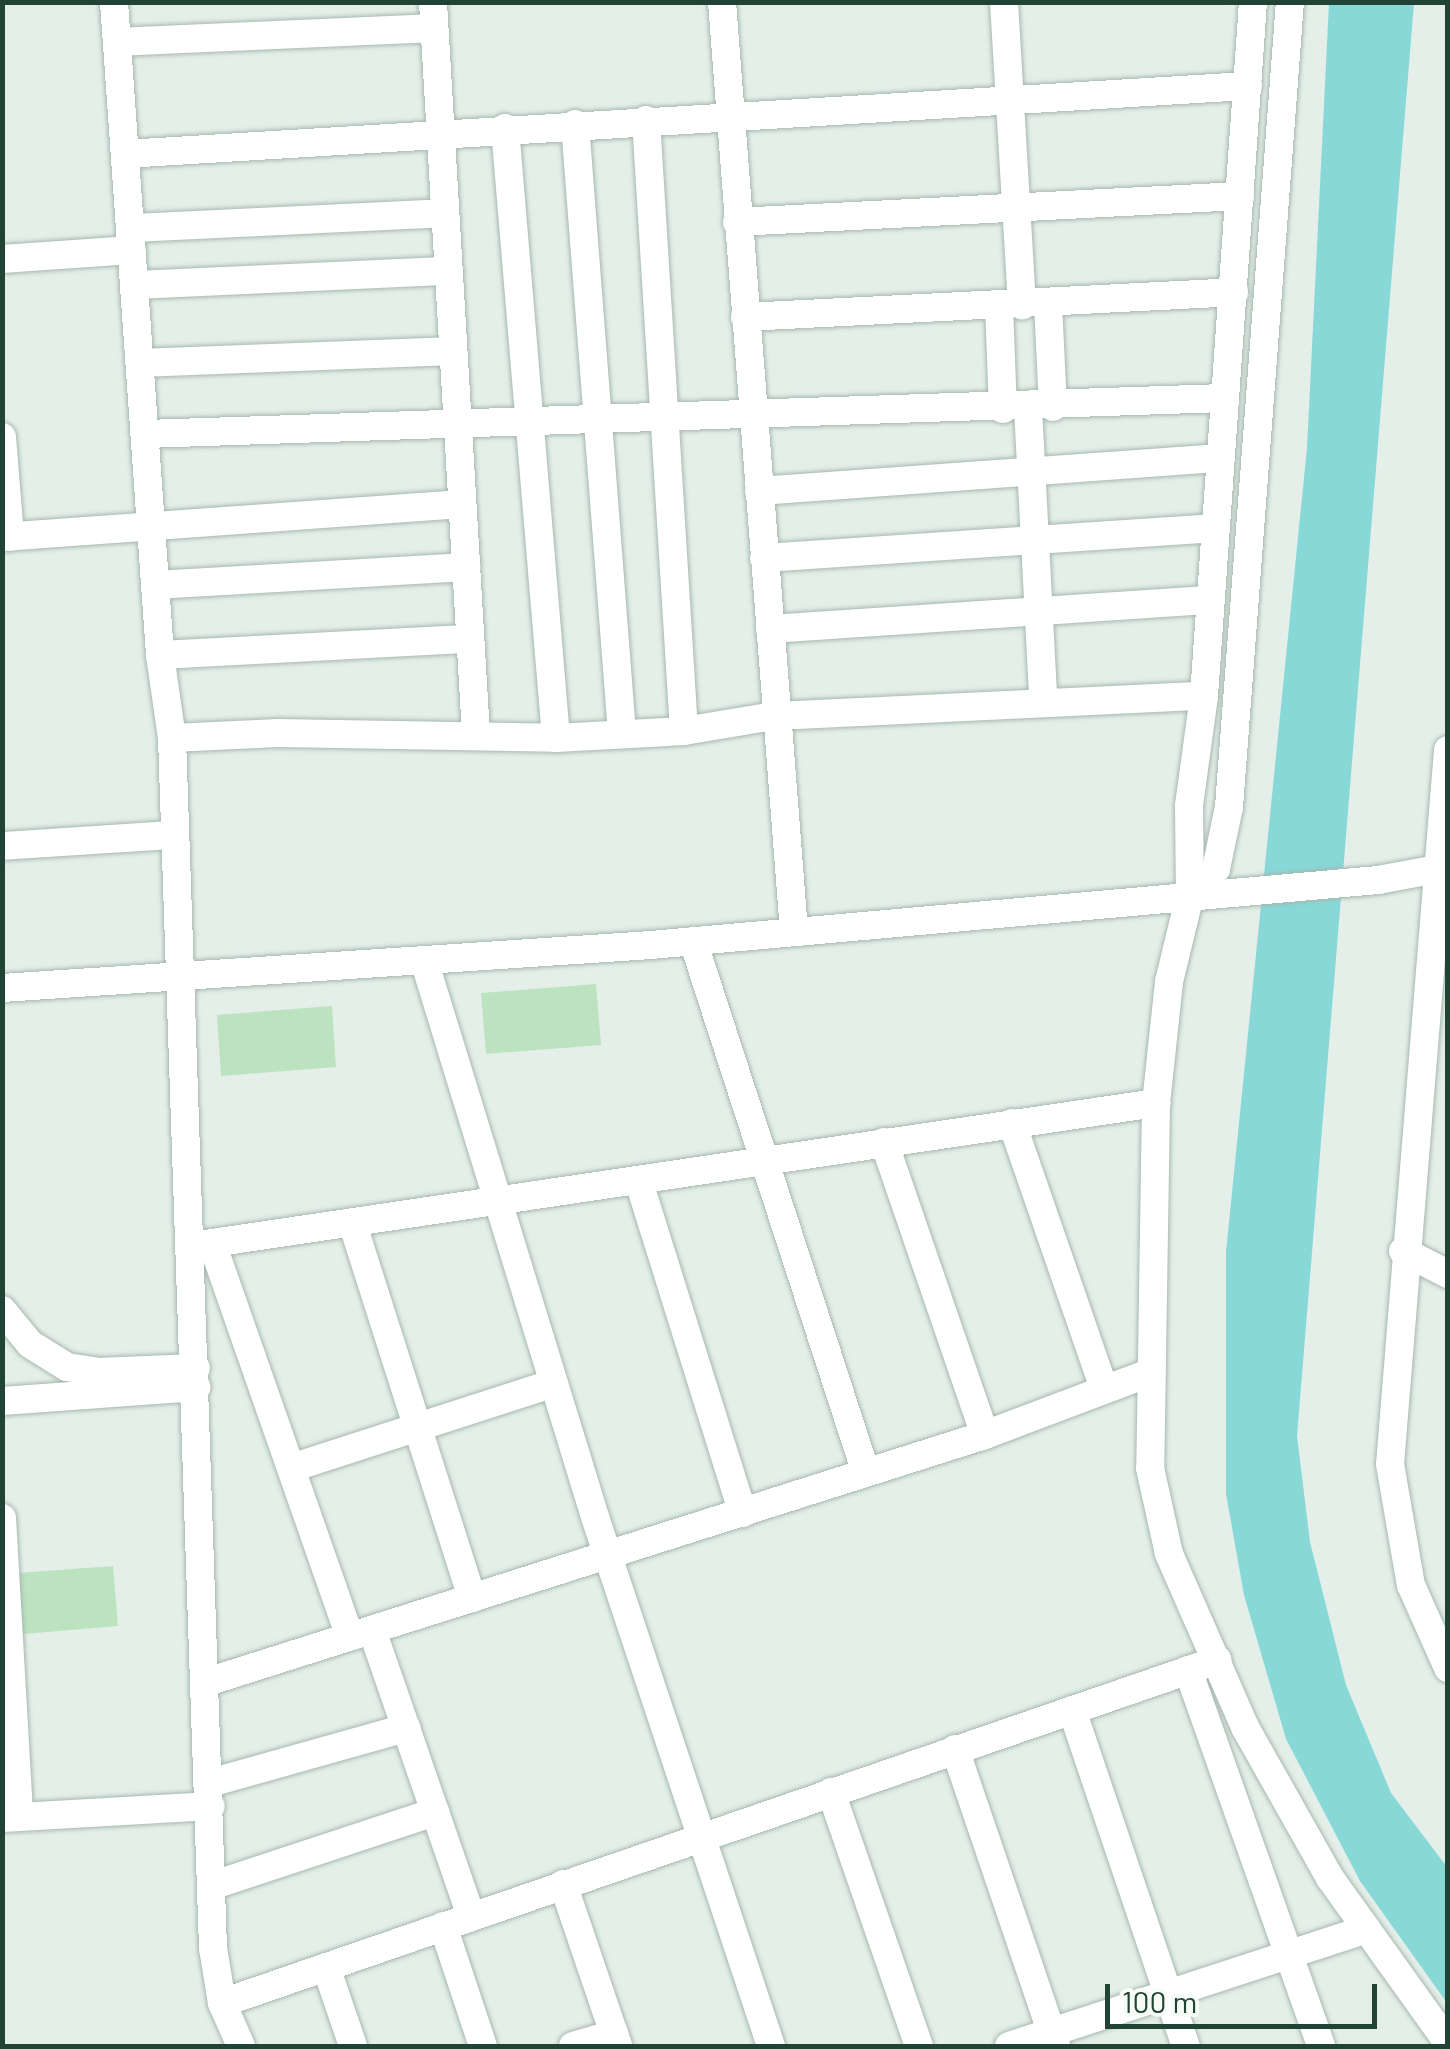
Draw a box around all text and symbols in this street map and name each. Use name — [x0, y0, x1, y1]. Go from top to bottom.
scale bar — [1110, 1964, 1382, 2026]
text: 100 m — [1122, 1983, 1197, 2019]

